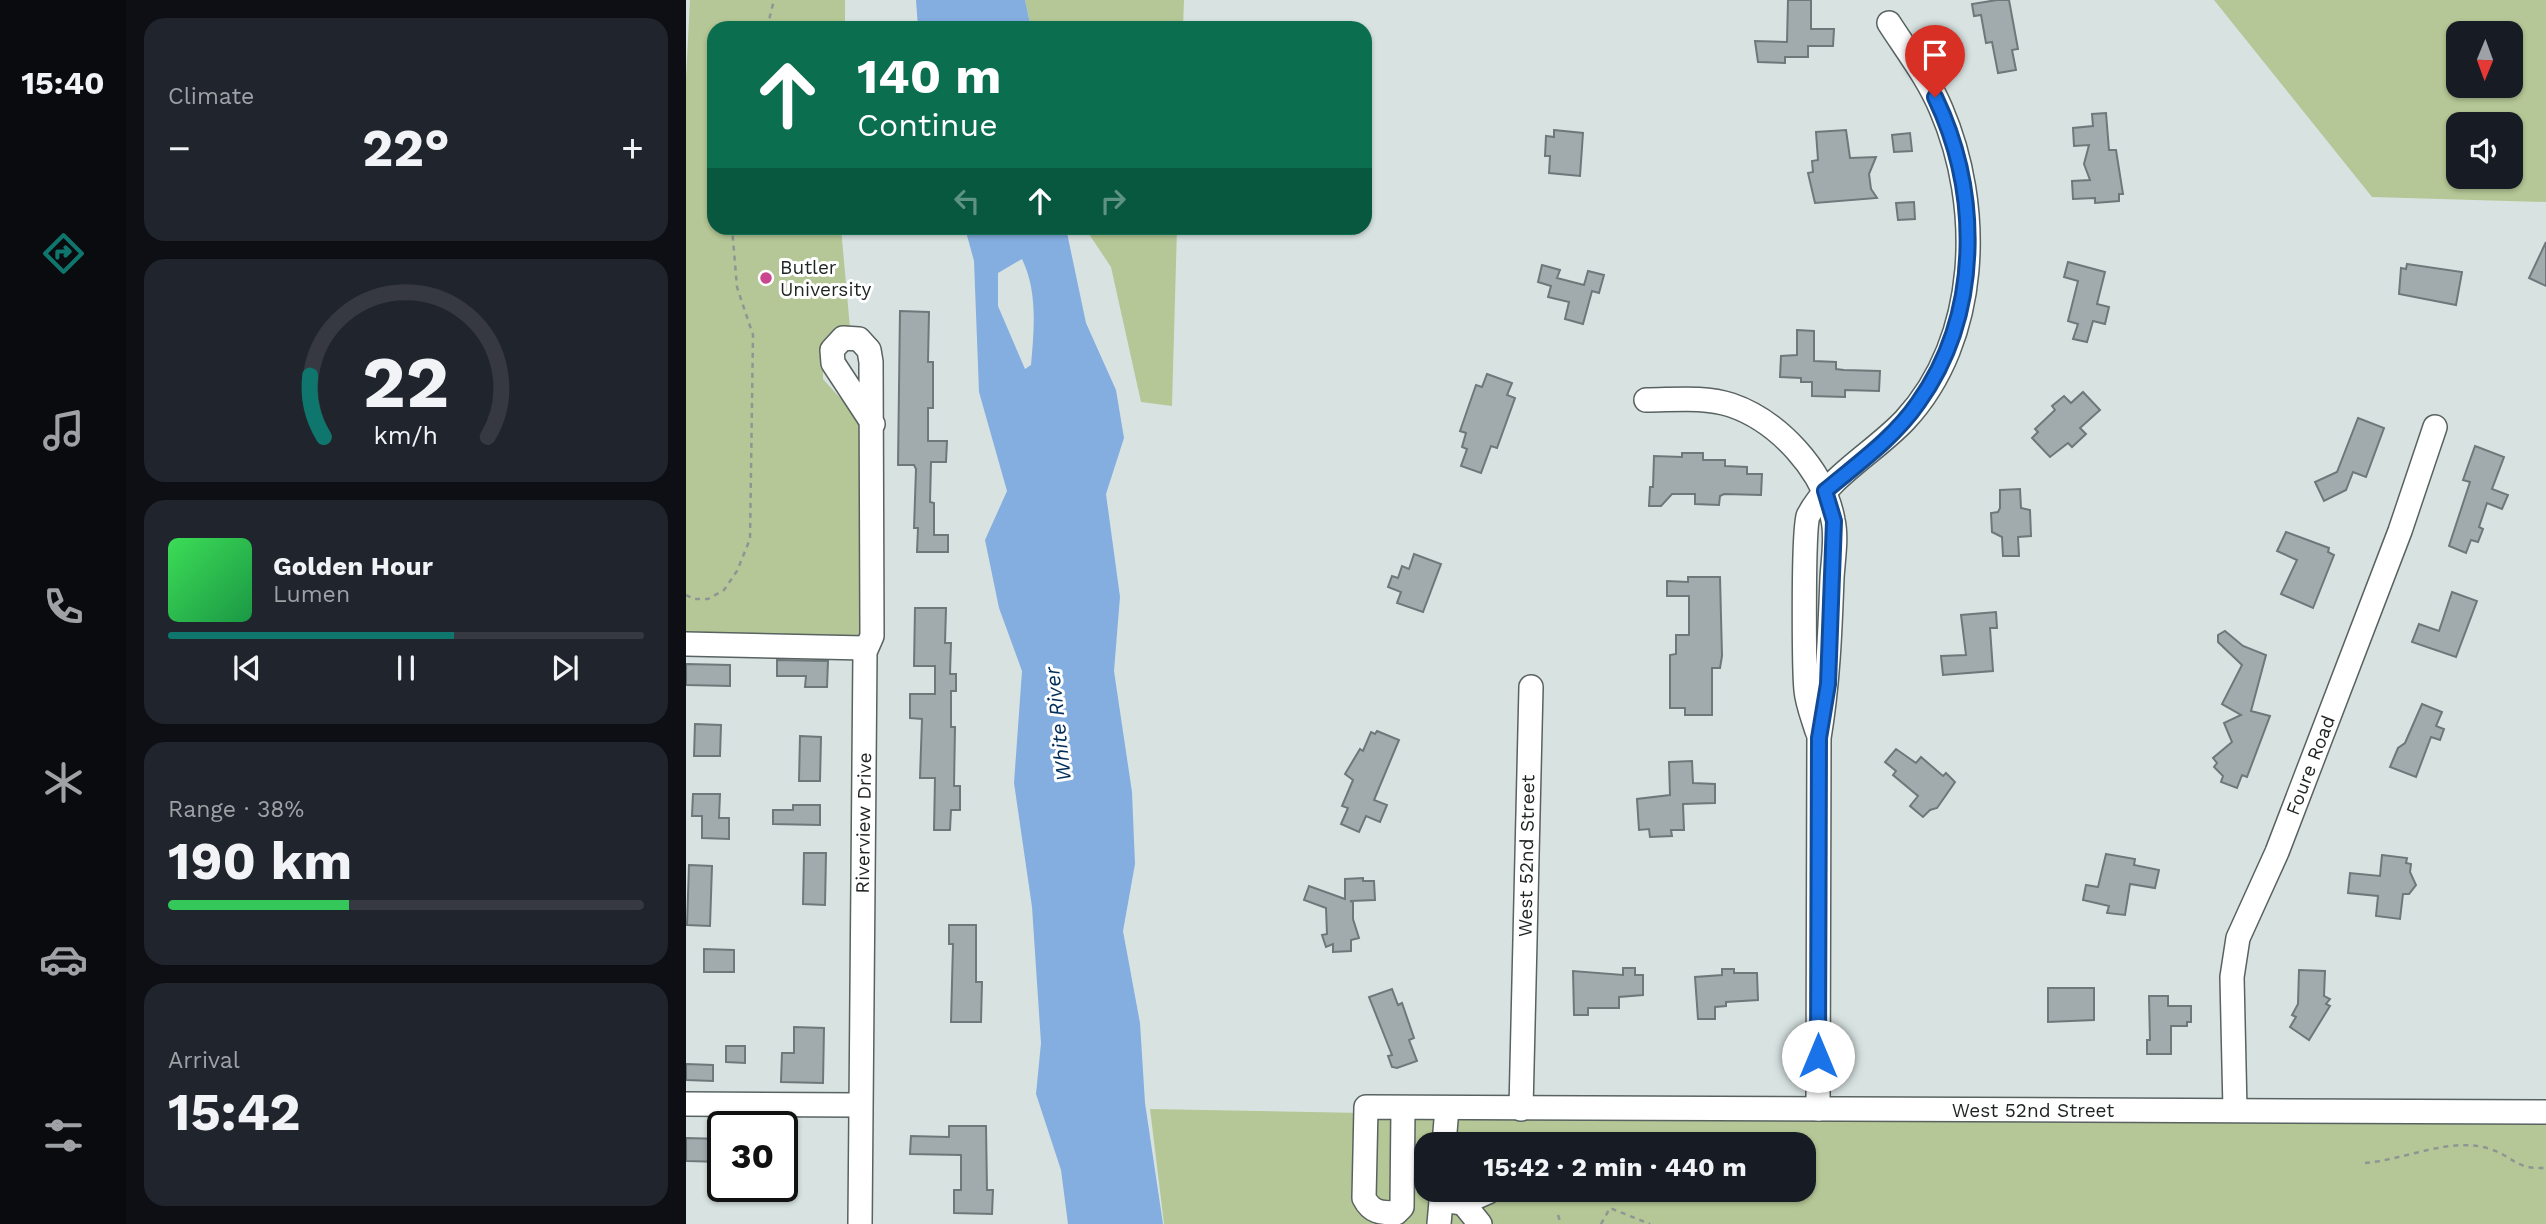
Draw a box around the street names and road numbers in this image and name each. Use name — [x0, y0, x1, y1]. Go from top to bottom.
street label: Foure Road — [2281, 712, 2340, 818]
street label: Riverview Drive — [851, 752, 876, 894]
street label: West 52nd Street — [1514, 775, 1539, 937]
street label: West 52nd Street — [1952, 1099, 2114, 1122]

